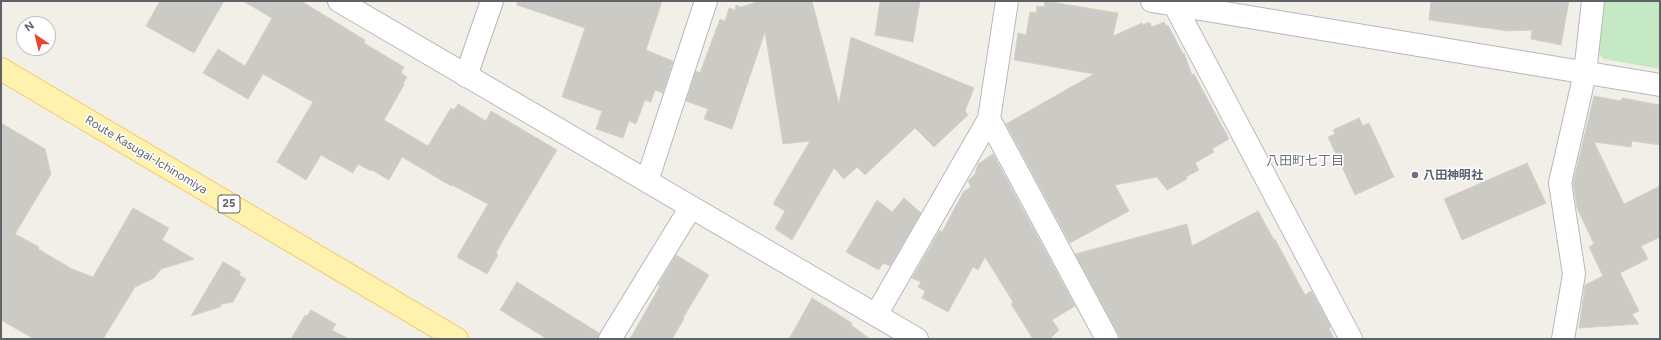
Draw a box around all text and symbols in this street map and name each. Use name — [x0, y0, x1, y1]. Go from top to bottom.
north arrow — [16, 16, 56, 56]
text: N — [22, 19, 37, 34]
street label: Route Kasugai-Ichinomiya — [82, 113, 210, 197]
district label: 八田町七丁目 — [1266, 153, 1344, 169]
place label: 八田神明社 — [1423, 168, 1483, 182]
marker: 八田神明社 — [1410, 170, 1420, 180]
road number: 25 — [218, 195, 240, 213]

